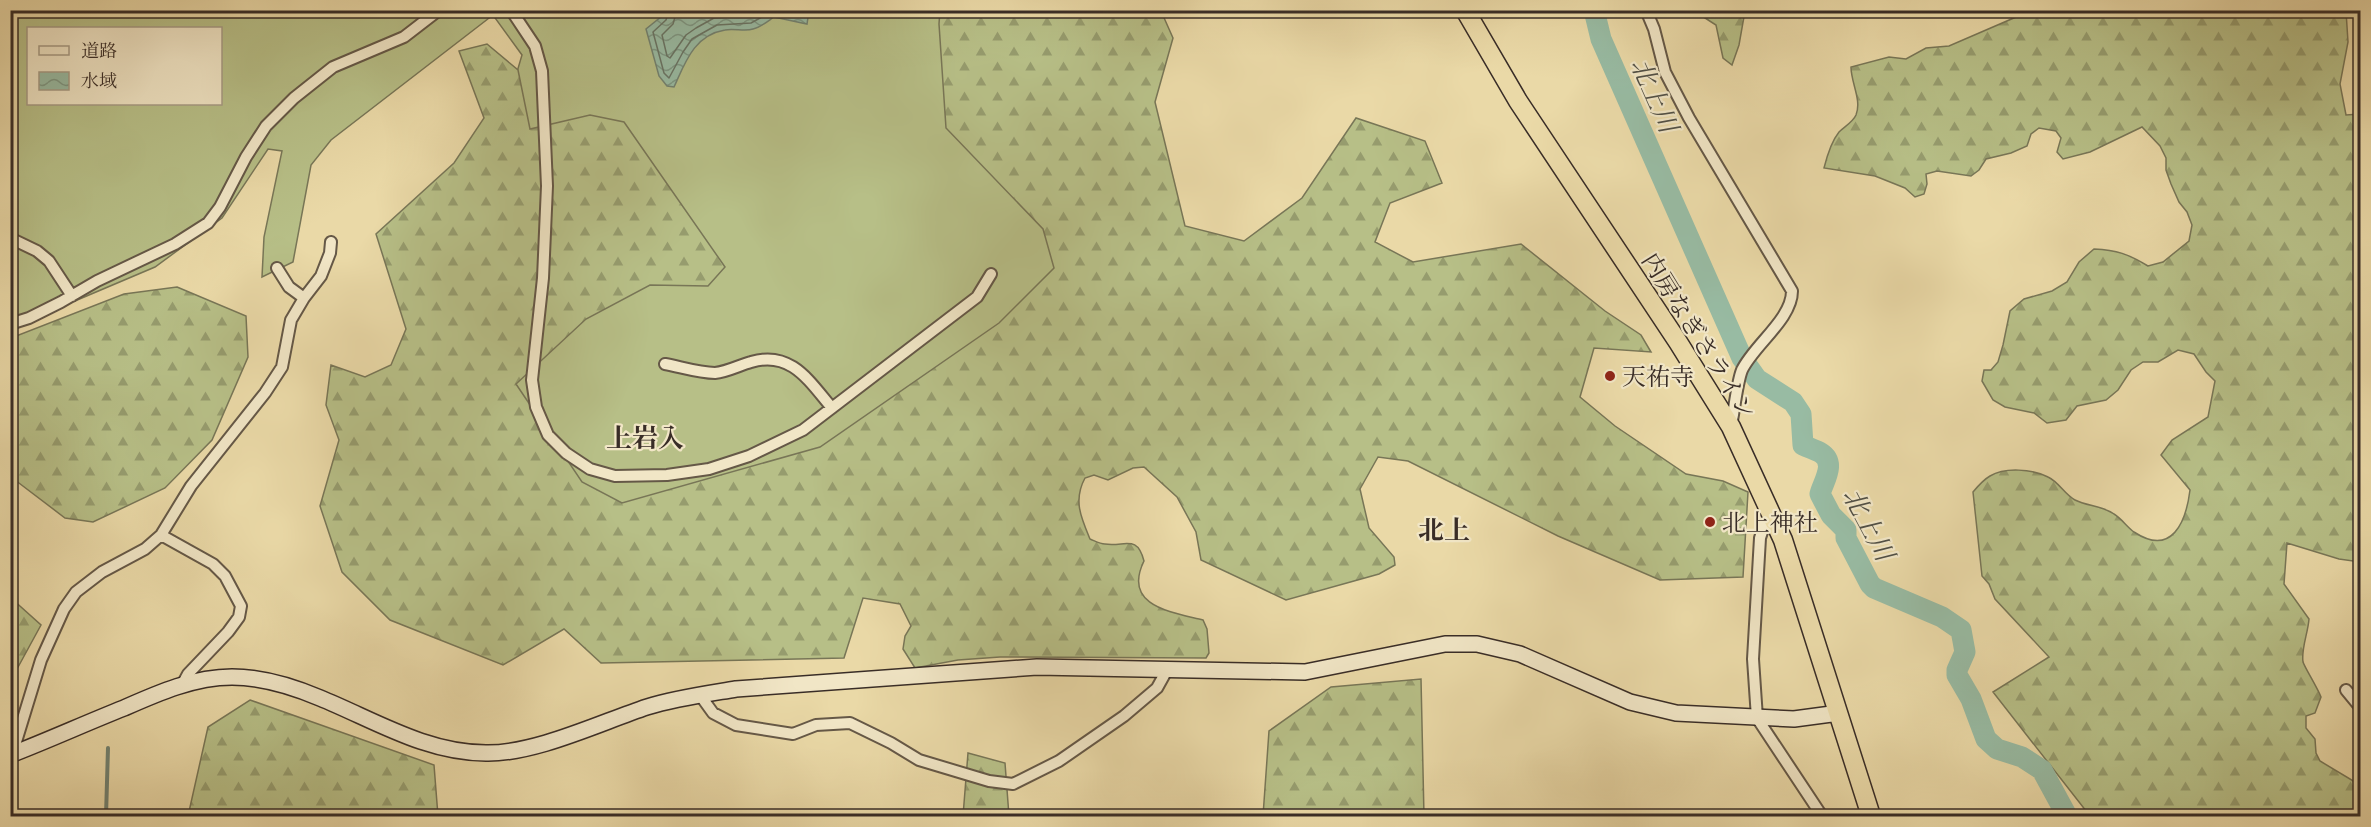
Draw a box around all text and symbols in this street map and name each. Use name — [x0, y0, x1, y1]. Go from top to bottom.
legend — [27, 27, 222, 105]
text: 道路 — [81, 37, 117, 64]
water label: 北上川 — [1621, 51, 1690, 141]
text: 水域 — [81, 67, 117, 94]
street label: 内房なぎさライン — [1633, 246, 1765, 426]
place label: 天祐寺 — [1622, 359, 1694, 394]
marker: 天祐寺 — [1603, 369, 1617, 383]
district label: 上岩入 — [606, 418, 684, 457]
water label: 北上川 — [1833, 480, 1906, 570]
place label: 北上神社 — [1722, 505, 1818, 540]
district label: 北上 — [1418, 510, 1470, 549]
marker: 北上神社 — [1703, 515, 1717, 529]

